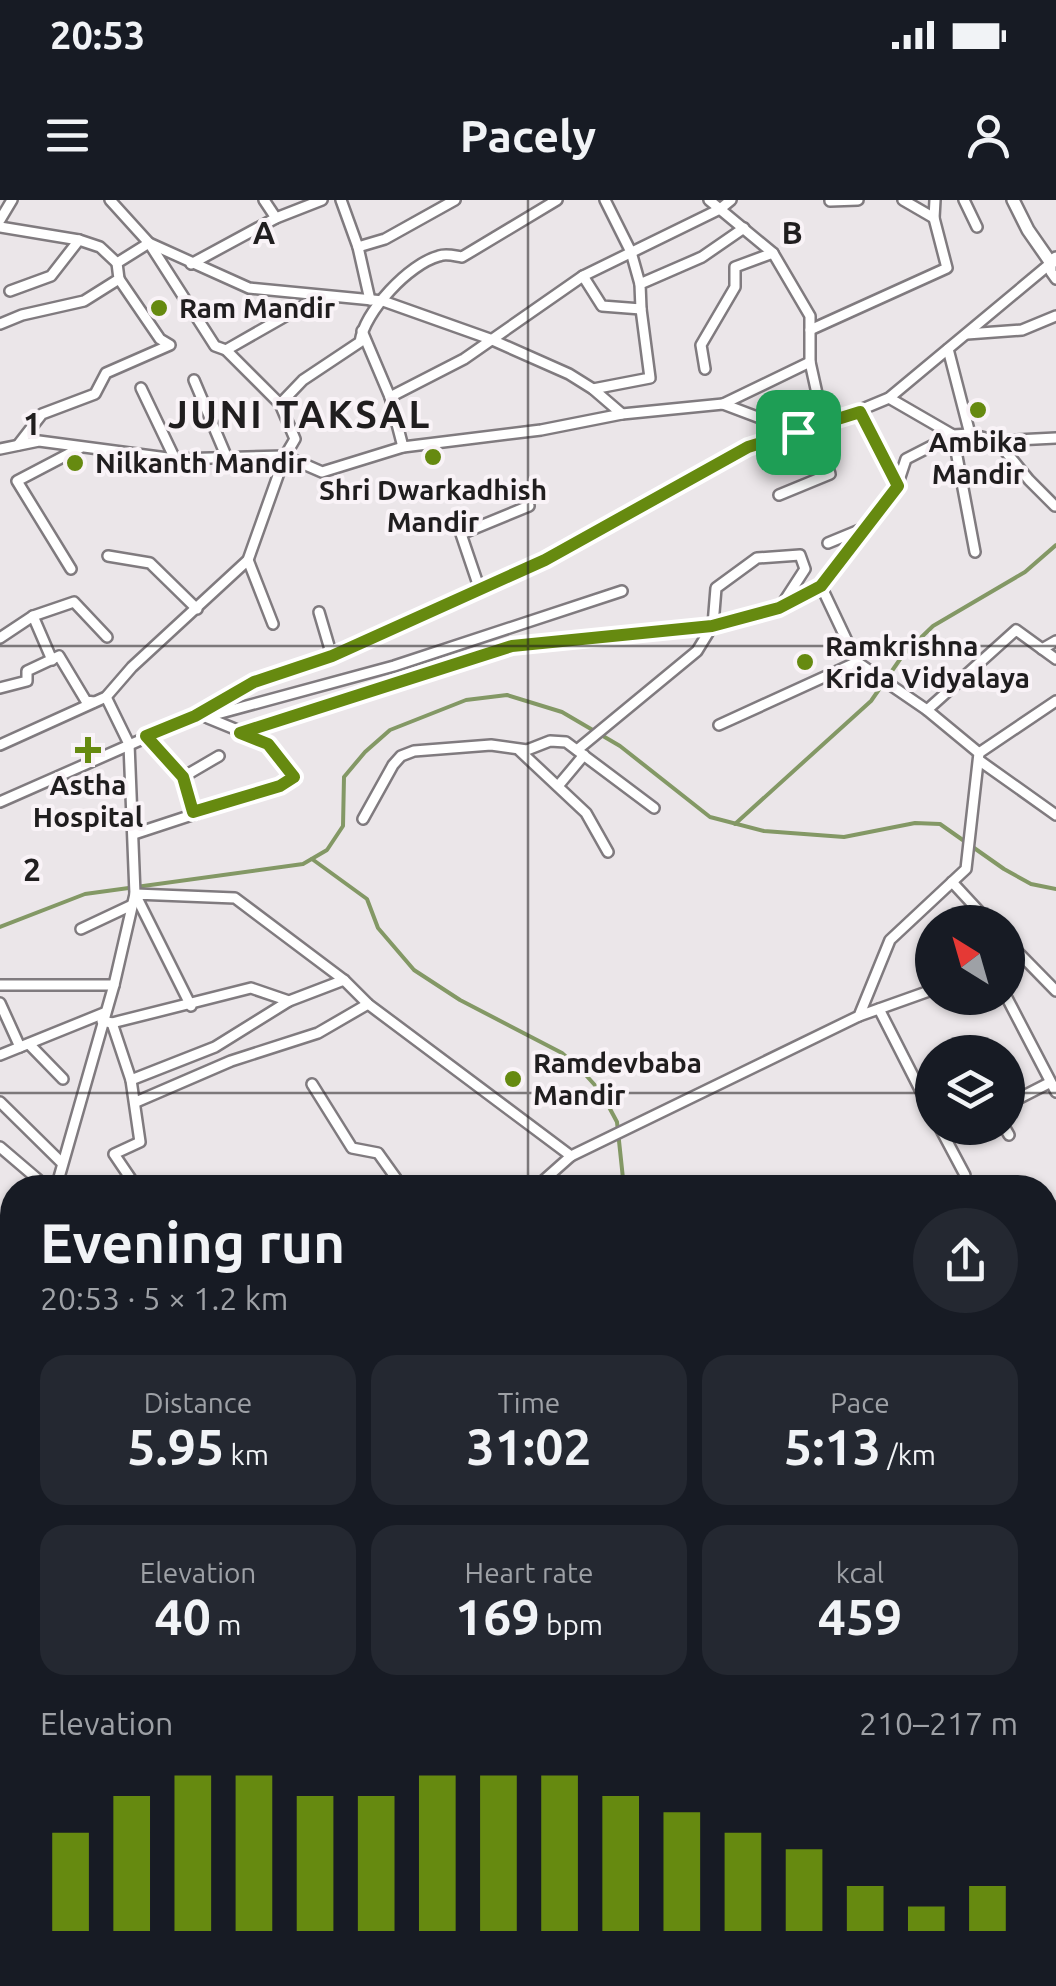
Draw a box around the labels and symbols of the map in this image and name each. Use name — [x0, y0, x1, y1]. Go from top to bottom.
text: A — [253, 214, 276, 250]
text: B — [781, 214, 803, 250]
place label: Ram Mandir — [179, 292, 336, 323]
marker: Ram Mandir — [148, 297, 170, 319]
pin — [756, 390, 841, 475]
district label: JUNI TAKSAL — [168, 393, 432, 435]
marker: Ambika Mandir — [967, 399, 989, 421]
text: 1 — [23, 405, 41, 441]
place label: Ambika Mandir — [928, 426, 1028, 489]
marker: Shri Dwarkadhish Mandir — [422, 446, 444, 468]
place label: Nilkanth Mandir — [95, 447, 307, 478]
marker: Nilkanth Mandir — [64, 452, 86, 474]
place label: Shri Dwarkadhish Mandir — [319, 474, 547, 537]
place label: Ramkrishna Krida Vidyalaya — [825, 630, 1030, 693]
marker: Ramkrishna Krida Vidyalaya — [794, 651, 816, 673]
marker: Astha Hospital — [75, 737, 101, 763]
place label: Astha Hospital — [33, 769, 143, 832]
text: 2 — [23, 851, 41, 887]
north arrow — [915, 905, 1025, 1015]
place label: Ramdevbaba Mandir — [533, 1047, 702, 1110]
marker: Ramdevbaba Mandir — [502, 1068, 524, 1090]

